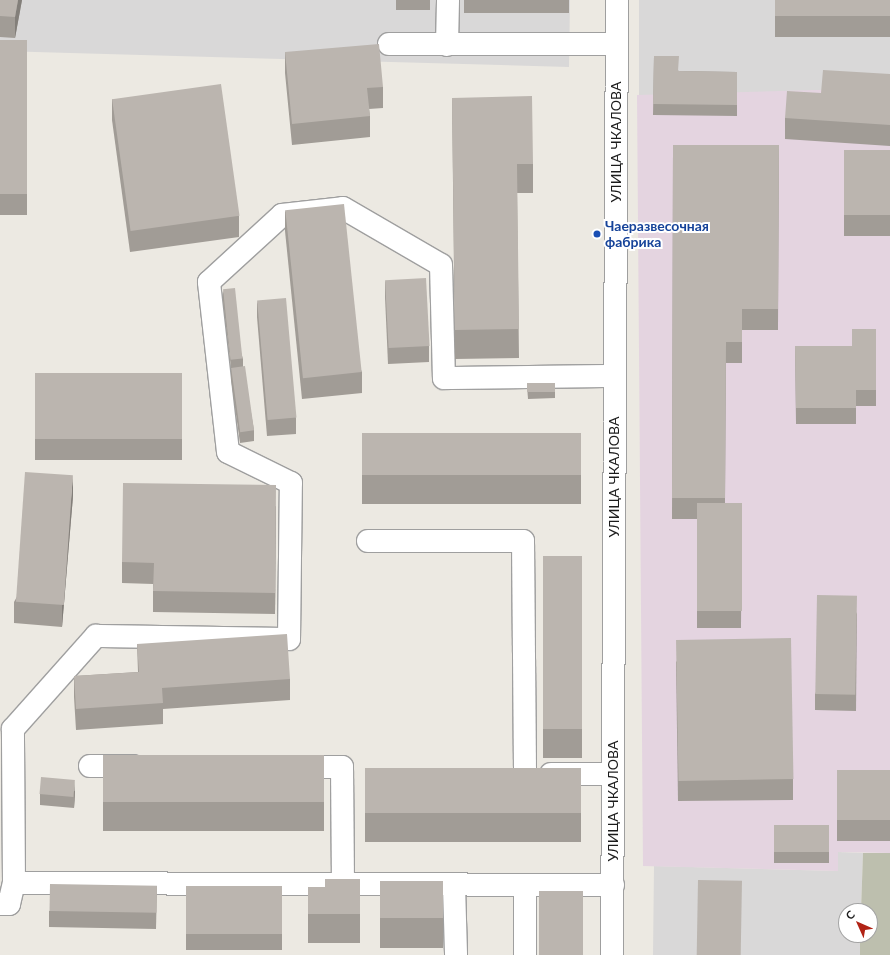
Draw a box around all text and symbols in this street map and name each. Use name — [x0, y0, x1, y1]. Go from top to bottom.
street label: УЛИЦА ЧКАЛОВА — [608, 82, 624, 202]
place label: Чаеразвесочная фабрика — [605, 218, 709, 250]
marker: Чаеразвесочная фабрика — [592, 229, 602, 239]
street label: УЛИЦА ЧКАЛОВА — [606, 417, 622, 537]
street label: УЛИЦА ЧКАЛОВА — [605, 741, 621, 861]
north arrow — [838, 903, 878, 943]
text: С — [843, 908, 857, 922]

